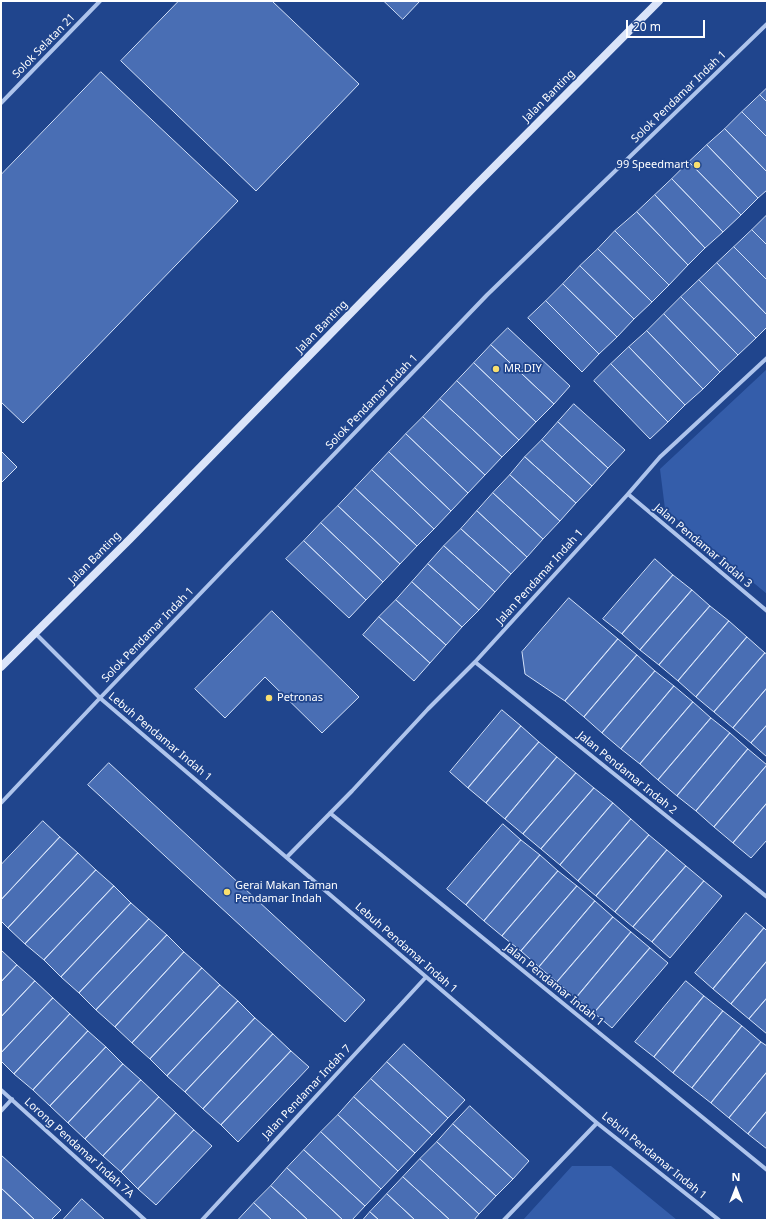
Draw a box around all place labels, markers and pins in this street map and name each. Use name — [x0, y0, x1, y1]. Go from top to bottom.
place label: 99 Speedmart — [617, 158, 689, 172]
marker: 99 Speedmart — [692, 160, 702, 170]
place label: MR.DIY — [504, 362, 542, 376]
marker: MR.DIY — [491, 364, 501, 374]
place label: Petronas — [277, 691, 323, 705]
marker: Petronas — [264, 693, 274, 703]
place label: Gerai Makan Taman Pendamar Indah — [235, 879, 338, 905]
marker: Gerai Makan Taman Pendamar Indah — [222, 887, 232, 897]

